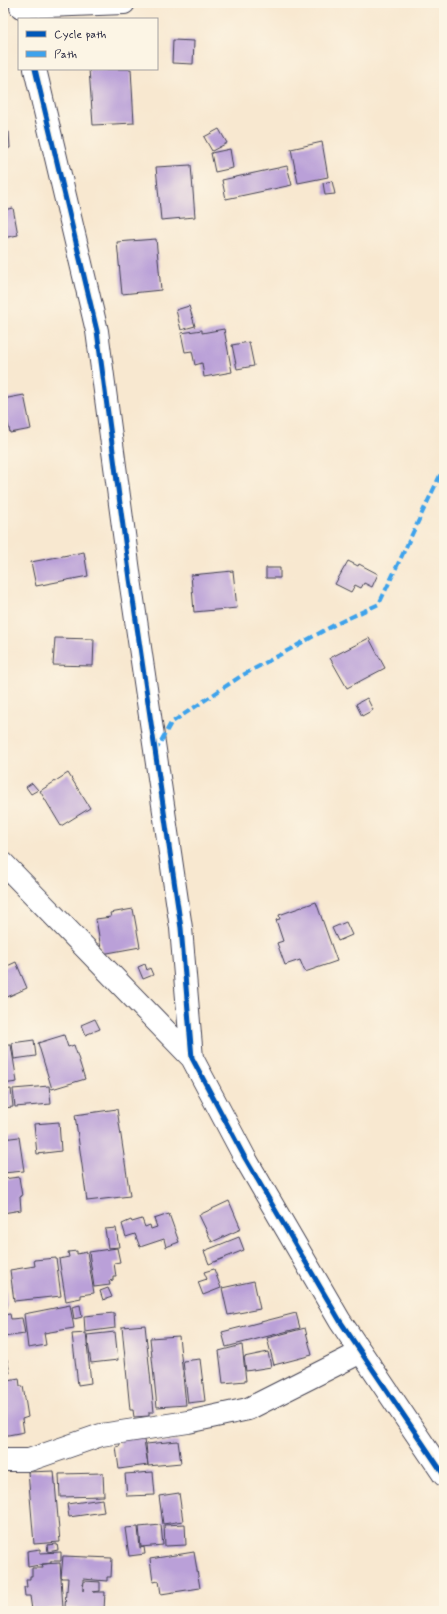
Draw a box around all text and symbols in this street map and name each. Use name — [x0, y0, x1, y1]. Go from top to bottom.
legend — [18, 18, 158, 70]
text: Cycle path — [54, 27, 106, 43]
text: Path — [54, 47, 77, 63]

